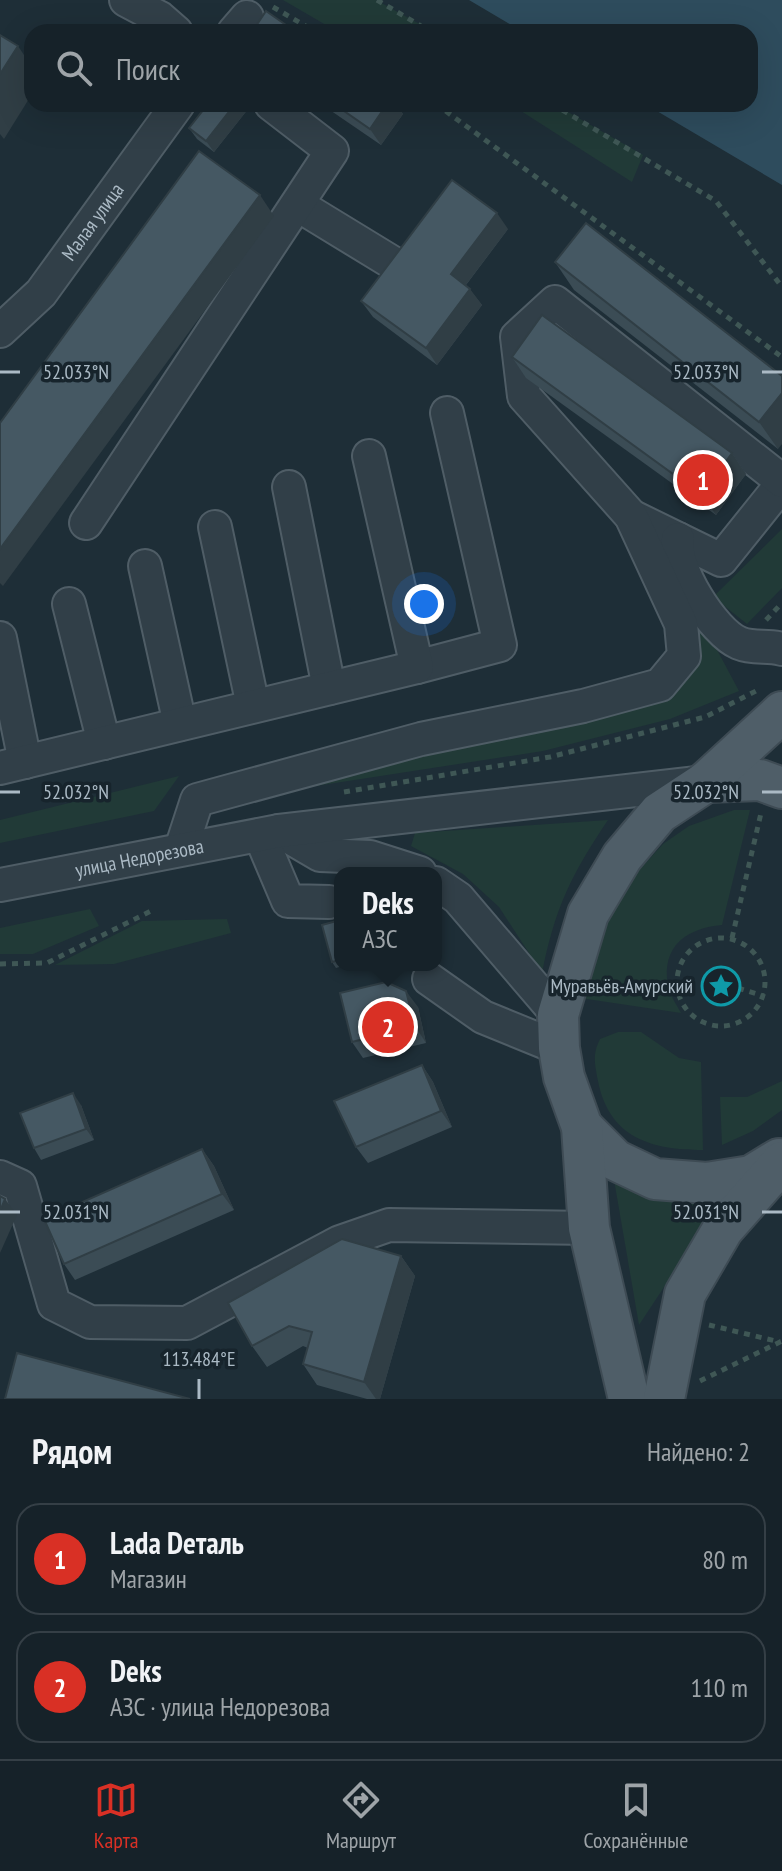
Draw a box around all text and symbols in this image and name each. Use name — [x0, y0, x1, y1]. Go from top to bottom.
search box — [24, 24, 758, 112]
icon: search — [52, 46, 96, 90]
text: Поиск — [116, 49, 180, 88]
street label: Малая улица — [56, 178, 130, 266]
text: 52.033°N — [43, 359, 109, 385]
text: 52.033°N — [673, 359, 739, 385]
pin: 1 — [677, 450, 729, 510]
your location — [404, 584, 444, 624]
text: 52.032°N — [43, 779, 109, 805]
text: 52.032°N — [673, 779, 739, 805]
street label: улица Недорезова — [73, 833, 206, 883]
popup — [334, 867, 442, 971]
text: Deks — [362, 883, 414, 922]
text: АЗС — [362, 922, 398, 955]
place icon: Муравьёв-Амурский — [700, 965, 742, 1007]
place label: Муравьёв-Амурский — [551, 973, 693, 999]
pin: 2 — [362, 997, 414, 1057]
text: 52.031°N — [43, 1199, 109, 1225]
text: 52.031°N — [673, 1199, 739, 1225]
text: 113.484°E — [163, 1346, 235, 1372]
text: Рядом — [32, 1429, 112, 1473]
text: Найдено: 2 — [647, 1435, 750, 1468]
text: Lada Dеталь — [110, 1523, 244, 1562]
text: 1 — [54, 1543, 66, 1576]
text: 80 m — [702, 1543, 748, 1576]
text: Магазин — [110, 1562, 187, 1595]
text: Deks — [110, 1651, 162, 1690]
text: 2 — [54, 1671, 66, 1704]
text: 110 m — [690, 1671, 748, 1704]
text: АЗС · улица Недорезова — [110, 1690, 330, 1723]
tab: Карта — [94, 1778, 139, 1854]
tab: Маршрут — [326, 1778, 396, 1854]
tab: Сохранённые — [584, 1778, 688, 1854]

